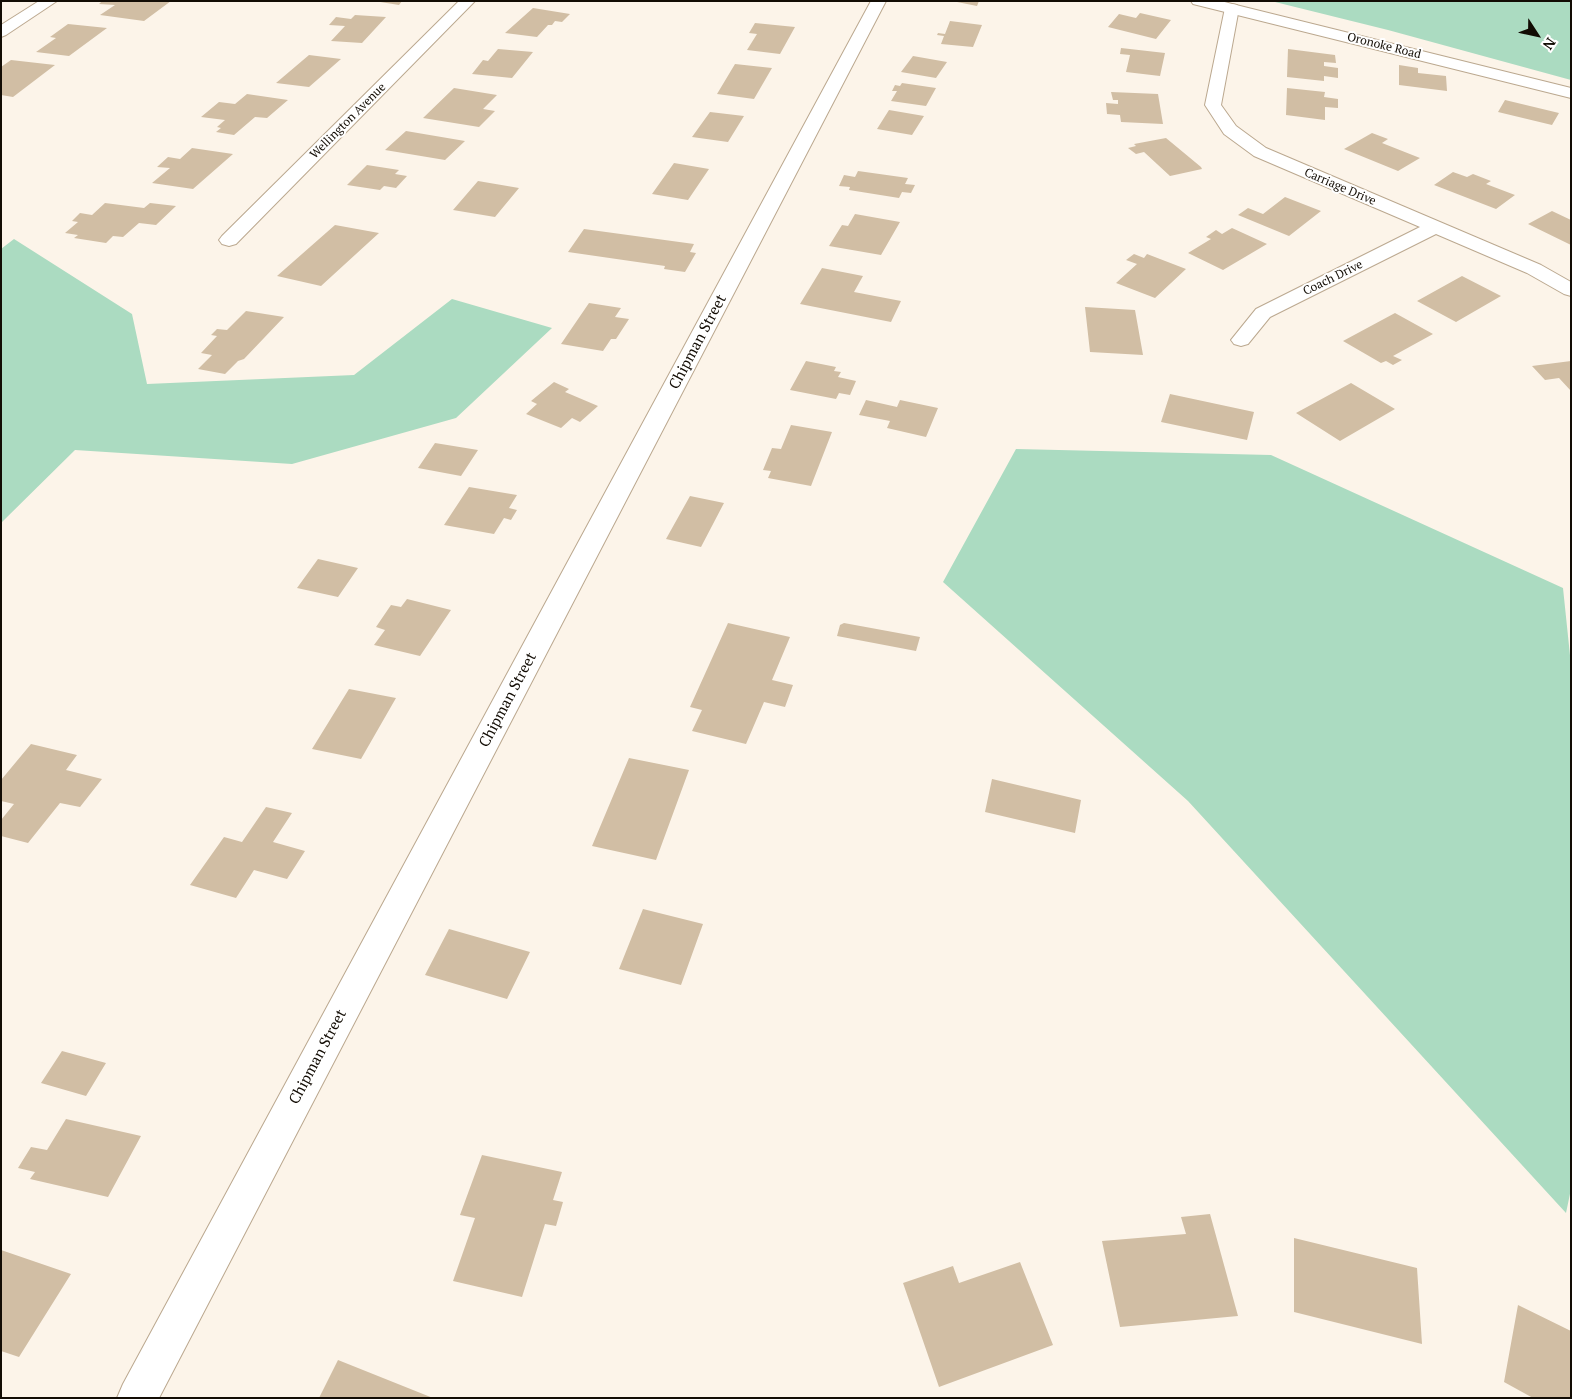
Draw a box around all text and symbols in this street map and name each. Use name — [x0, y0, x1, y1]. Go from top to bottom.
north arrow — [1512, 10, 1562, 60]
street label: Oronoke Road — [1346, 30, 1422, 62]
text: N — [1539, 34, 1561, 54]
street label: Wellington Avenue — [307, 80, 389, 162]
street label: Carriage Drive — [1302, 165, 1378, 209]
street label: Coach Drive — [1301, 257, 1365, 299]
street label: Chipman Street — [666, 292, 730, 392]
street label: Chipman Street — [476, 650, 540, 750]
street label: Chipman Street — [286, 1007, 350, 1107]

